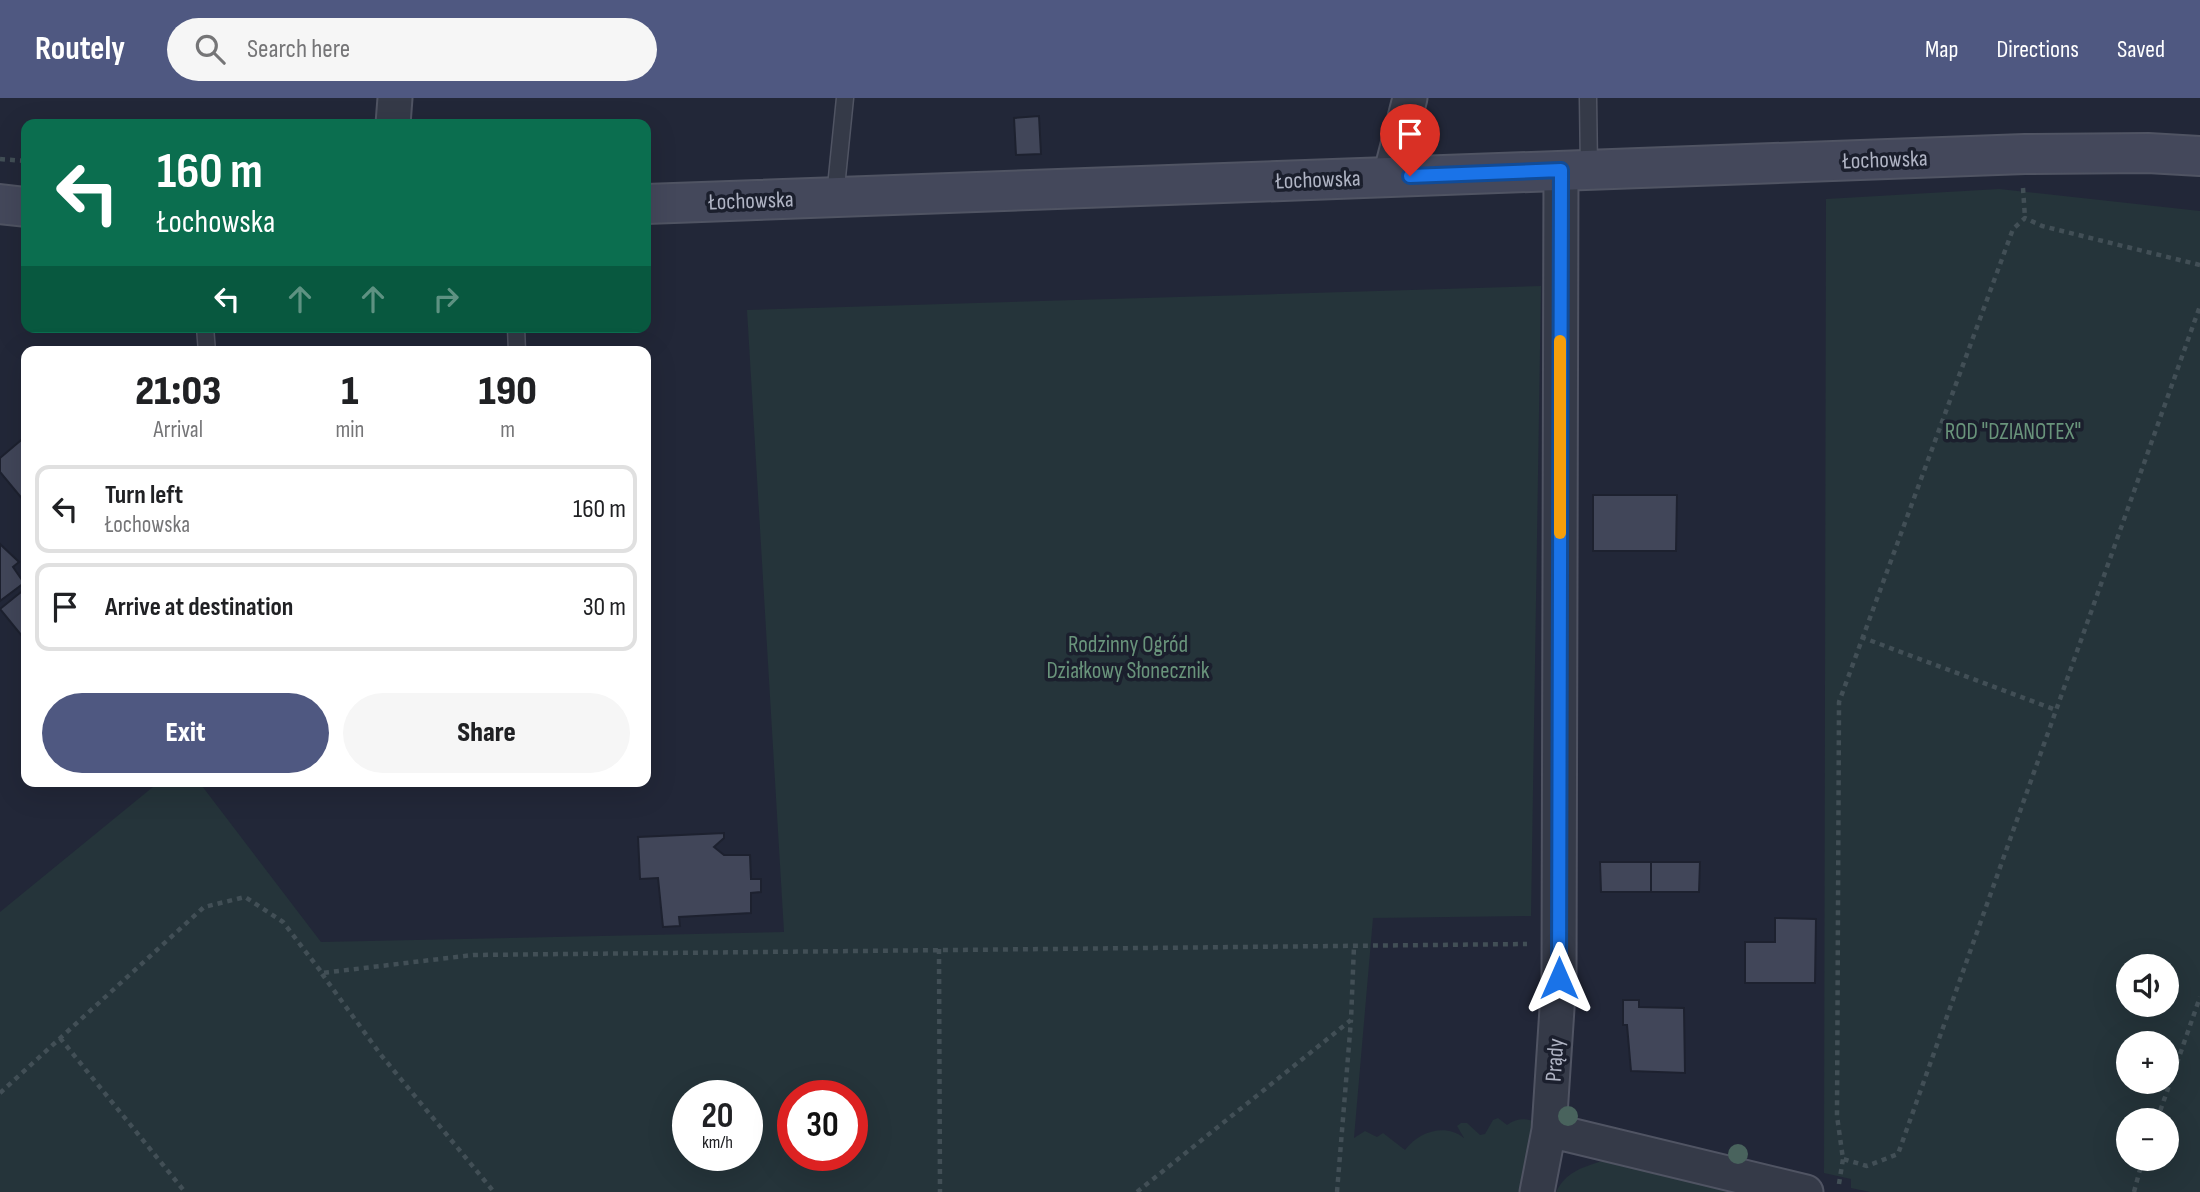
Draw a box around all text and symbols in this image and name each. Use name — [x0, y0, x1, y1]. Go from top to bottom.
search box — [167, 18, 657, 81]
text: Routely — [35, 29, 125, 69]
icon: search — [191, 30, 229, 68]
text: Search here — [247, 34, 350, 65]
text: Map — [1925, 35, 1958, 64]
text: Directions — [1996, 35, 2079, 64]
text: Saved — [2117, 35, 2165, 64]
pin — [1380, 104, 1440, 176]
icon: arrive — [1391, 115, 1429, 153]
text: 160 m — [157, 143, 263, 202]
street label: Łochowska — [1841, 145, 1928, 176]
icon: left — [42, 147, 133, 238]
street label: Łochowska — [1274, 165, 1361, 196]
street label: Łochowska — [707, 186, 794, 217]
text: Łochowska — [157, 203, 275, 242]
icon: left — [208, 280, 246, 318]
icon: ahead — [281, 280, 319, 318]
icon: ahead — [354, 280, 392, 318]
icon: right — [427, 280, 465, 318]
text: 21:03 — [135, 366, 221, 417]
text: 1 — [341, 366, 359, 417]
text: 190 — [479, 366, 537, 417]
text: Arrival — [154, 416, 203, 444]
text: min — [335, 416, 364, 444]
text: m — [500, 416, 515, 444]
park label: ROD "DZIANOTEX" — [1945, 418, 2081, 446]
text: Turn left — [105, 480, 183, 511]
icon: left — [46, 490, 84, 528]
text: 160 m — [573, 494, 626, 525]
text: Łochowska — [105, 511, 190, 539]
icon: arrive — [46, 588, 84, 626]
text: Arrive at destination — [105, 592, 293, 623]
text: 30 m — [583, 592, 626, 623]
park label: Rodzinny Ogród Działkowy Słonecznik — [1046, 631, 1210, 685]
button: Exit — [42, 693, 329, 773]
button: Share — [343, 693, 630, 773]
position arrow — [1522, 941, 1596, 1015]
map controls — [2116, 954, 2179, 1171]
button: sound — [2116, 954, 2179, 1017]
button: + — [2116, 1031, 2179, 1094]
street label: Prądy — [1540, 1037, 1570, 1083]
speed limit sign: 30 — [777, 1080, 868, 1171]
text: 20 — [702, 1095, 734, 1138]
button: − — [2116, 1108, 2179, 1171]
text: km/h — [702, 1132, 733, 1153]

